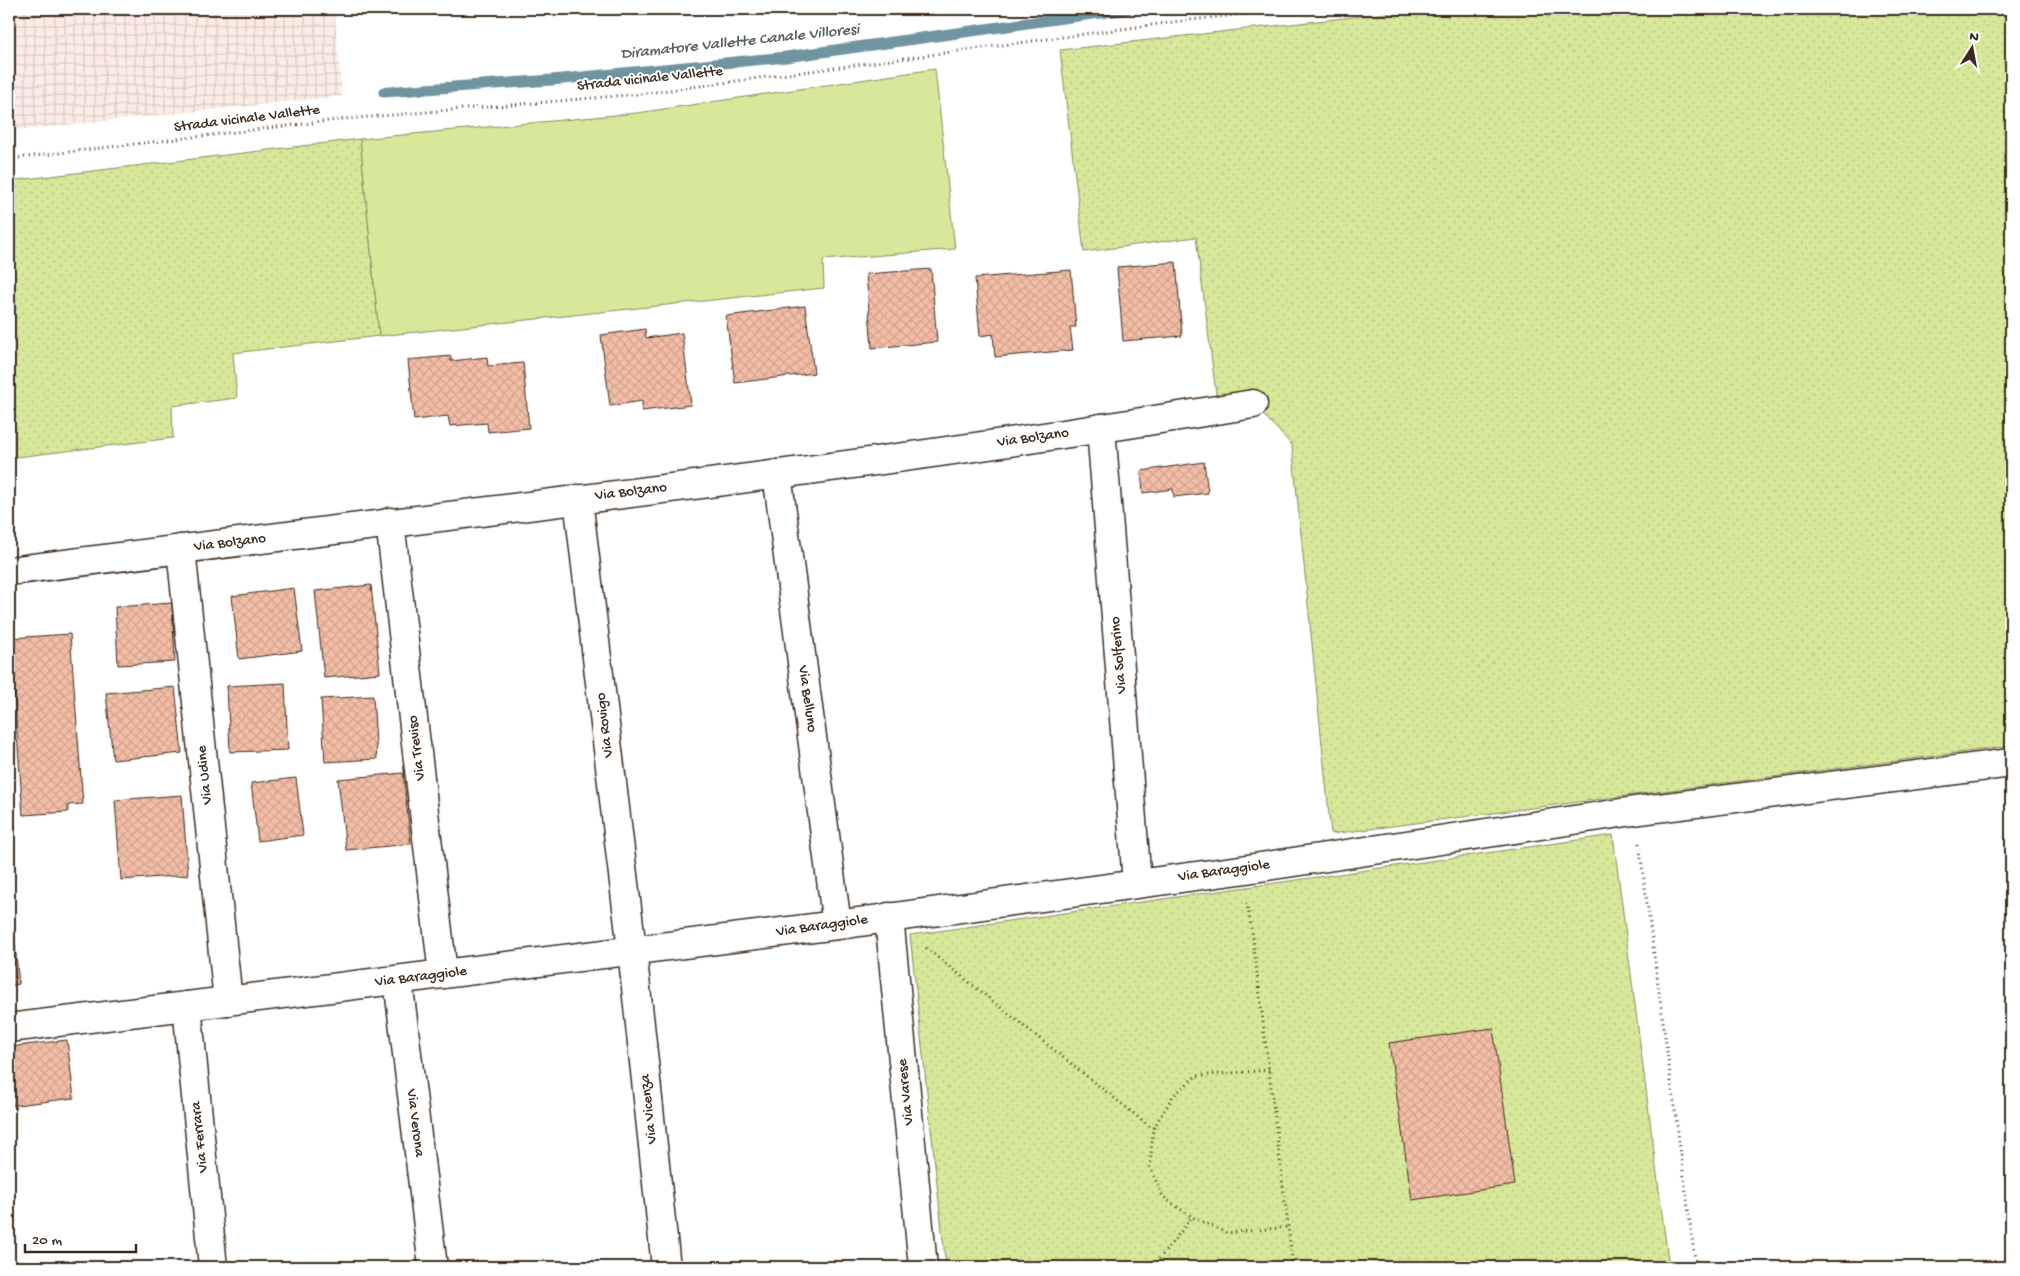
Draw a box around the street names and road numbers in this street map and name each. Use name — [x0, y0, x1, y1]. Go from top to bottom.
street label: Strada vicinale Vallette — [576, 62, 724, 96]
street label: Strada vicinale Vallette — [173, 101, 321, 137]
street label: Via Bolzano — [995, 424, 1070, 452]
street label: Via Bolzano — [593, 479, 668, 505]
street label: Via Bolzano — [192, 530, 267, 556]
street label: Via Solferino — [1107, 615, 1131, 695]
street label: Via Belluno — [793, 663, 821, 734]
street label: Via Rovigo — [592, 691, 618, 760]
street label: Via Treviso — [404, 714, 430, 783]
street label: Via Udine — [193, 744, 217, 806]
street label: Via Baraggiole — [1176, 856, 1271, 886]
street label: Via Baraggiole — [774, 911, 869, 941]
street label: Via Baraggiole — [373, 962, 468, 992]
street label: Via Varese — [894, 1058, 919, 1127]
street label: Via Vicenza — [636, 1073, 662, 1146]
street label: Via Verona — [402, 1087, 428, 1159]
street label: Via Ferrara — [187, 1100, 213, 1174]

